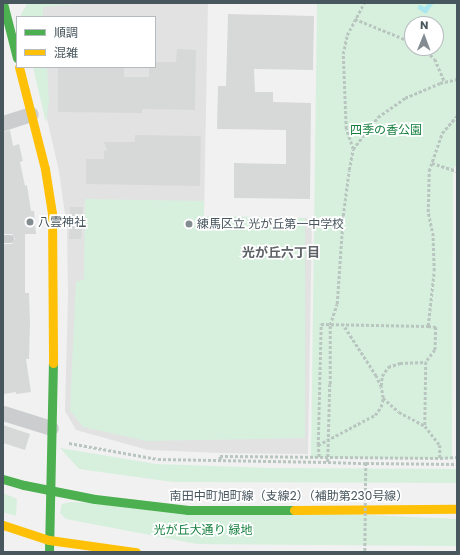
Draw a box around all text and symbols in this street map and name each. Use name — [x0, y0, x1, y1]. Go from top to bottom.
legend — [16, 16, 156, 68]
north arrow — [404, 16, 444, 56]
text: N — [420, 17, 428, 33]
text: 順調 — [54, 24, 78, 41]
text: 混雑 — [54, 44, 78, 61]
park label: 四季の香公園 — [350, 123, 422, 137]
place label: 八雲神社 — [38, 215, 86, 229]
marker: 八雲神社 — [25, 217, 35, 227]
place label: 練馬区立 光が丘第一中学校 — [197, 217, 344, 231]
marker: 練馬区立 光が丘第一中学校 — [184, 219, 194, 229]
district label: 光が丘六丁目 — [242, 245, 320, 261]
street label: 南田中町旭町線（支線2）（補助第230号線） — [170, 489, 408, 503]
park label: 光が丘大通り 緑地 — [153, 523, 253, 537]

